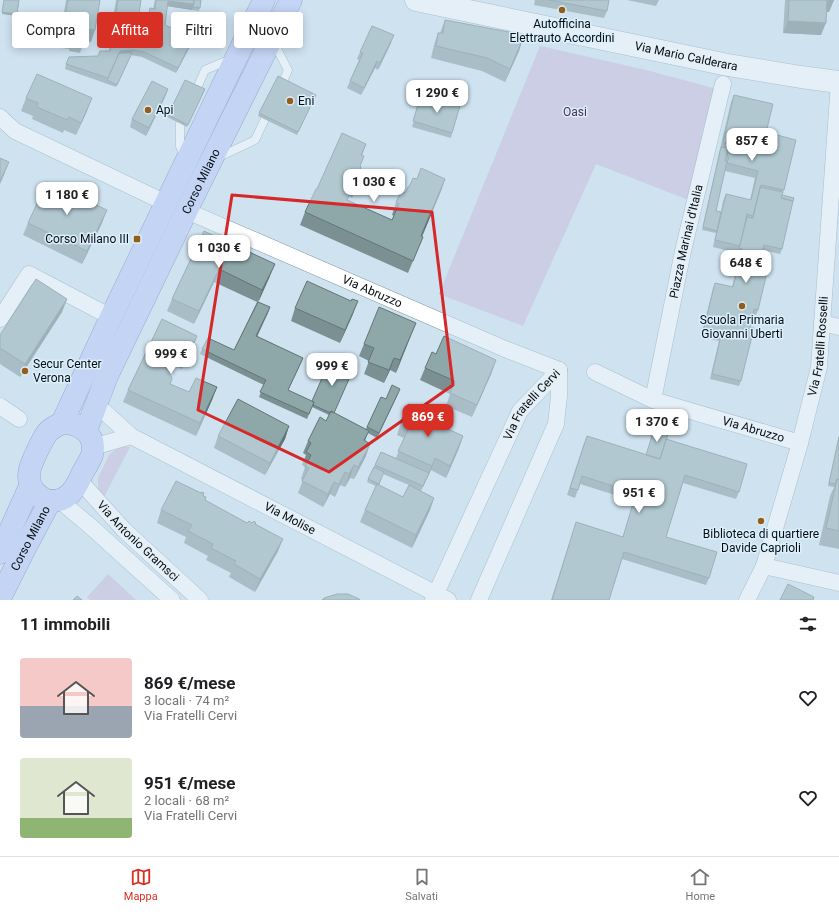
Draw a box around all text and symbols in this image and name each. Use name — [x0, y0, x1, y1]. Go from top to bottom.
marker: Autofficina Elettrauto Accordini — [557, 5, 567, 15]
chip: Compra — [12, 12, 89, 48]
chip: Affitta — [97, 12, 163, 48]
chip: Filtri — [171, 12, 226, 48]
chip: Nuovo — [234, 12, 303, 48]
place label: Autofficina Elettrauto Accordini — [510, 17, 615, 45]
street label: Via Mario Calderara — [633, 39, 739, 74]
pin: 1 290 € — [400, 80, 474, 114]
text: 1 290 € — [415, 85, 459, 100]
place label: Eni — [298, 94, 314, 108]
marker: Eni — [285, 96, 295, 106]
place label: Api — [156, 103, 174, 117]
marker: Api — [143, 105, 153, 115]
park label: Oasi — [563, 105, 587, 119]
pin: 857 € — [724, 128, 780, 162]
text: 857 € — [735, 133, 769, 148]
street label: Corso Milano — [179, 146, 223, 216]
pin: 1 030 € — [337, 169, 411, 203]
text: 1 030 € — [352, 174, 396, 189]
pin: 1 180 € — [30, 182, 104, 216]
street label: Piazza Marinai d'Italia — [667, 183, 706, 300]
text: 1 180 € — [45, 187, 89, 202]
place label: Corso Milano III — [45, 232, 129, 246]
marker: Corso Milano III — [132, 234, 142, 244]
pin: 1 030 € — [182, 235, 256, 269]
text: 1 030 € — [197, 240, 241, 255]
pin: 648 € — [718, 250, 774, 284]
text: 648 € — [729, 255, 763, 270]
street label: Via Abruzzo — [340, 272, 405, 311]
street label: Via Fratelli Rosselli — [805, 296, 831, 398]
marker: Scuola Primaria Giovanni Uberti — [737, 301, 747, 311]
place label: Scuola Primaria Giovanni Uberti — [700, 313, 784, 341]
pin: 999 € — [143, 341, 199, 375]
text: 999 € — [154, 346, 188, 361]
pin: 999 € — [304, 353, 360, 387]
place label: Secur Center Verona — [33, 357, 102, 385]
text: 999 € — [315, 358, 349, 373]
marker: Secur Center Verona — [20, 366, 30, 376]
street label: Via Fratelli Cervi — [501, 366, 563, 442]
pin: 869 € — [400, 404, 456, 438]
text: 869 € — [411, 409, 445, 424]
pin: 1 370 € — [620, 409, 694, 443]
text: 1 370 € — [635, 414, 679, 429]
street label: Via Abruzzo — [721, 414, 786, 445]
pin: 951 € — [611, 480, 667, 514]
text: 951 € — [622, 485, 656, 500]
street label: Via Antonio Gramsci — [94, 498, 182, 584]
street label: Via Molise — [262, 499, 318, 537]
street label: Corso Milano — [8, 503, 53, 573]
marker: Biblioteca di quartiere Davide Caprioli — [756, 516, 766, 526]
place label: Biblioteca di quartiere Davide Caprioli — [703, 527, 819, 555]
icon: filters — [797, 613, 819, 635]
text: 11 immobili — [20, 614, 110, 634]
text: 869 €/mese — [144, 673, 235, 693]
icon: home — [52, 674, 100, 722]
icon: heart — [797, 687, 819, 709]
text: 3 locali · 74 m² — [144, 693, 229, 708]
text: Via Fratelli Cervi — [144, 708, 237, 723]
text: 951 €/mese — [144, 773, 235, 793]
icon: home — [52, 774, 100, 822]
icon: heart — [797, 787, 819, 809]
text: 2 locali · 68 m² — [144, 793, 229, 808]
text: Via Fratelli Cervi — [144, 808, 237, 823]
tab: Mappa — [124, 866, 158, 903]
tab: Salvati — [405, 866, 438, 903]
tab: Home — [686, 866, 715, 903]

